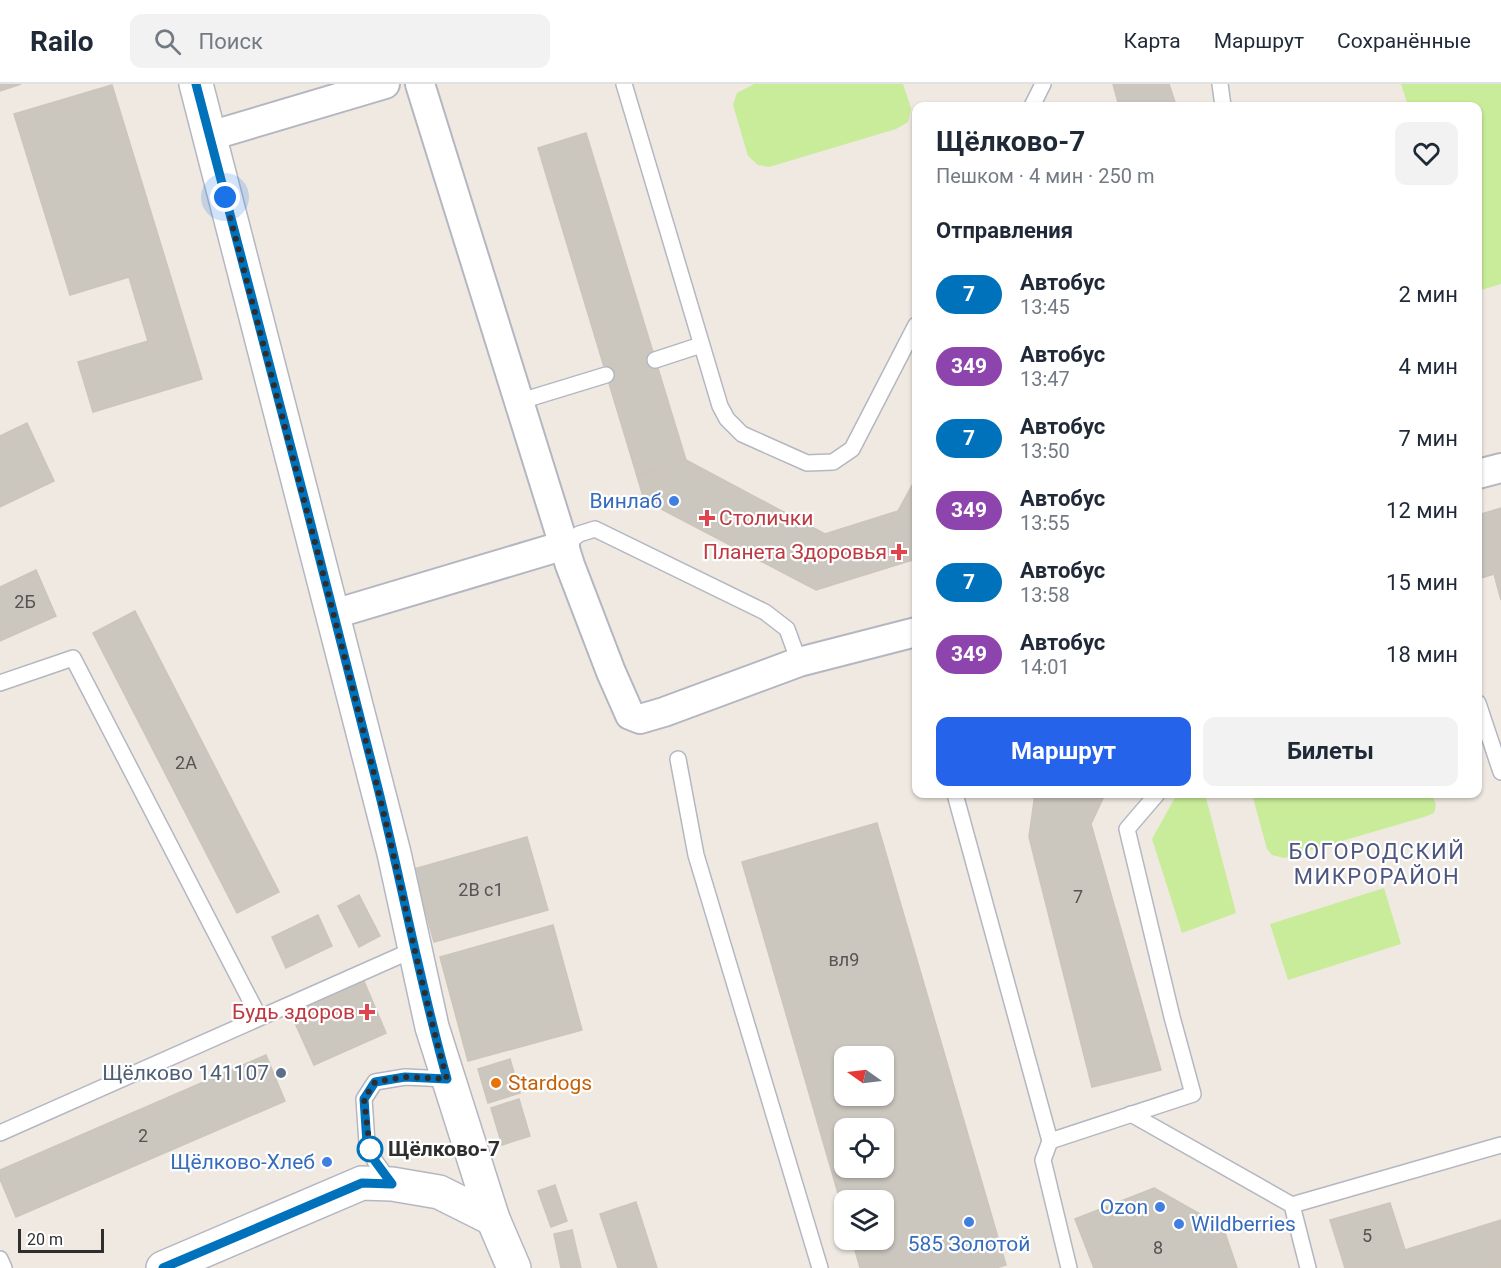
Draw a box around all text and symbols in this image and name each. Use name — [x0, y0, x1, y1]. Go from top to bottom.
search box — [130, 14, 550, 68]
text: Railo — [30, 25, 94, 58]
icon: search — [151, 25, 184, 58]
text: Поиск — [199, 29, 263, 54]
text: Карта — [1124, 29, 1181, 53]
text: Маршрут — [1214, 29, 1304, 53]
text: Сохранённые — [1337, 29, 1471, 53]
button: heart — [1395, 122, 1458, 185]
text: Щёлково-7 — [936, 125, 1085, 158]
text: Пешком · 4 мин · 250 m — [936, 164, 1155, 188]
your location — [210, 182, 240, 212]
text: Отправления — [936, 218, 1073, 243]
text: Автобус — [1020, 270, 1105, 295]
text: 7 — [963, 282, 975, 306]
text: 2 мин — [1398, 282, 1458, 307]
text: 13:45 — [1020, 295, 1070, 319]
text: Автобус — [1020, 342, 1105, 367]
text: 349 — [951, 354, 987, 378]
text: 4 мин — [1398, 354, 1458, 379]
text: 13:47 — [1020, 367, 1070, 391]
text: Автобус — [1020, 414, 1105, 439]
text: 7 — [963, 426, 975, 450]
text: 7 мин — [1398, 426, 1458, 451]
text: 13:50 — [1020, 439, 1070, 463]
text: Автобус — [1020, 486, 1105, 511]
place label: Винлаб — [590, 489, 662, 513]
marker: Винлаб — [667, 494, 681, 508]
text: 349 — [951, 498, 987, 522]
text: 12 мин — [1386, 498, 1458, 523]
place label: Столички — [719, 506, 813, 530]
marker: Столички — [700, 511, 714, 525]
text: 13:55 — [1020, 511, 1070, 535]
place label: Планета Здоровья — [703, 540, 887, 564]
marker: Планета Здоровья — [892, 545, 906, 559]
text: Автобус — [1020, 558, 1105, 583]
text: 7 — [963, 570, 975, 594]
text: 15 мин — [1386, 570, 1458, 595]
text: 13:58 — [1020, 583, 1070, 607]
house number: 2Б — [14, 591, 36, 612]
text: Автобус — [1020, 630, 1105, 655]
text: 349 — [951, 642, 987, 666]
text: 18 мин — [1386, 642, 1458, 667]
text: 14:01 — [1020, 655, 1070, 679]
button: Маршрут — [936, 717, 1191, 786]
button: Билеты — [1203, 717, 1458, 786]
house number: 2А — [175, 752, 197, 773]
district label: БОГОРОДСКИЙ МИКРОРАЙОН — [1289, 839, 1465, 889]
house number: 2В с1 — [458, 879, 504, 900]
house number: 7 — [1073, 886, 1083, 907]
house number: вл9 — [829, 949, 859, 970]
place label: Будь здоров — [232, 1000, 355, 1024]
marker: Будь здоров — [360, 1005, 374, 1019]
north arrow — [834, 1046, 894, 1106]
map controls — [834, 1046, 894, 1250]
place label: Щёлково 141107 — [102, 1061, 269, 1085]
marker: Щёлково 141107 — [274, 1066, 288, 1080]
place label: Stardogs — [508, 1071, 592, 1095]
marker: Stardogs — [489, 1076, 503, 1090]
button: locate — [834, 1118, 894, 1178]
house number: 2 — [138, 1125, 148, 1146]
marker: Щёлково-7 — [357, 1136, 383, 1162]
place label: Щёлково-7 — [388, 1137, 500, 1161]
place label: Щёлково-Хлеб — [170, 1150, 315, 1174]
marker: Щёлково-Хлеб — [320, 1155, 334, 1169]
button: layers — [834, 1190, 894, 1250]
place label: Ozon — [1100, 1195, 1148, 1219]
marker: Ozon — [1153, 1200, 1167, 1214]
place label: Wildberries — [1191, 1212, 1296, 1236]
marker: 585 Золотой — [962, 1215, 976, 1229]
marker: Wildberries — [1172, 1217, 1186, 1231]
house number: 5 — [1362, 1225, 1372, 1246]
scale bar — [18, 1226, 104, 1254]
text: 20 m — [27, 1230, 63, 1249]
place label: 585 Золотой — [908, 1232, 1030, 1256]
house number: 8 — [1153, 1237, 1163, 1258]

